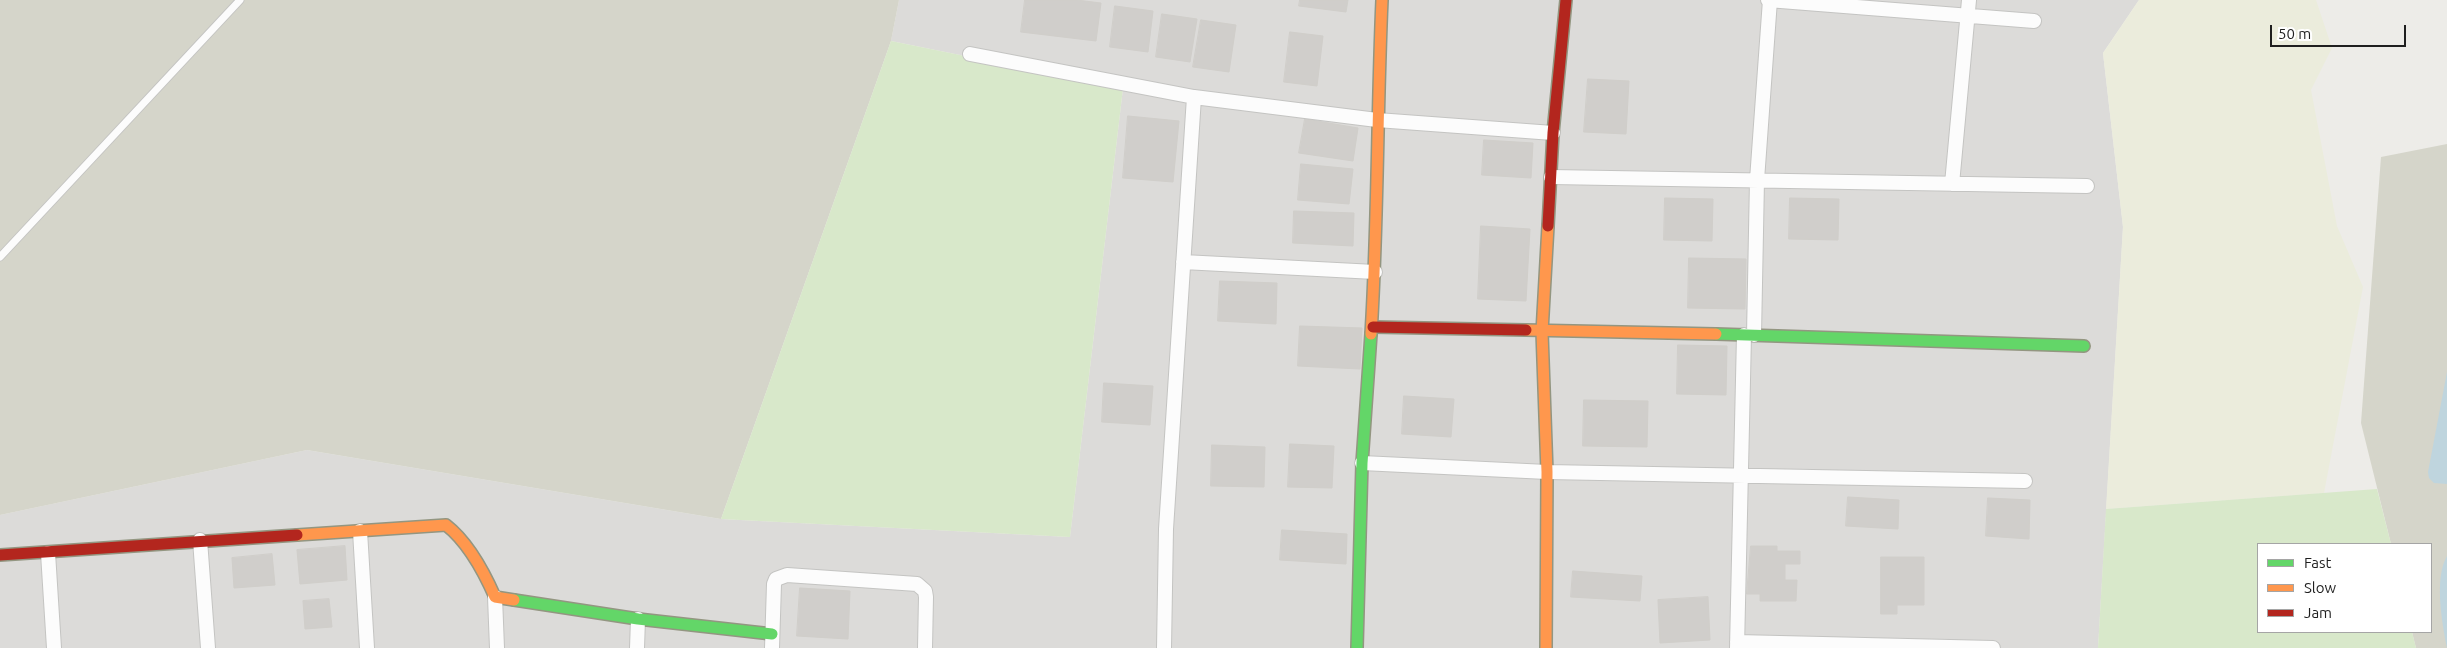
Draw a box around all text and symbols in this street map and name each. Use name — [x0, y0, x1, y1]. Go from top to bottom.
scale bar — [2272, 15, 2408, 47]
text: 50 m — [2278, 25, 2311, 42]
legend — [2257, 543, 2432, 633]
text: Fast — [2304, 554, 2331, 571]
text: Slow — [2304, 579, 2336, 596]
text: Jam — [2304, 604, 2332, 621]

